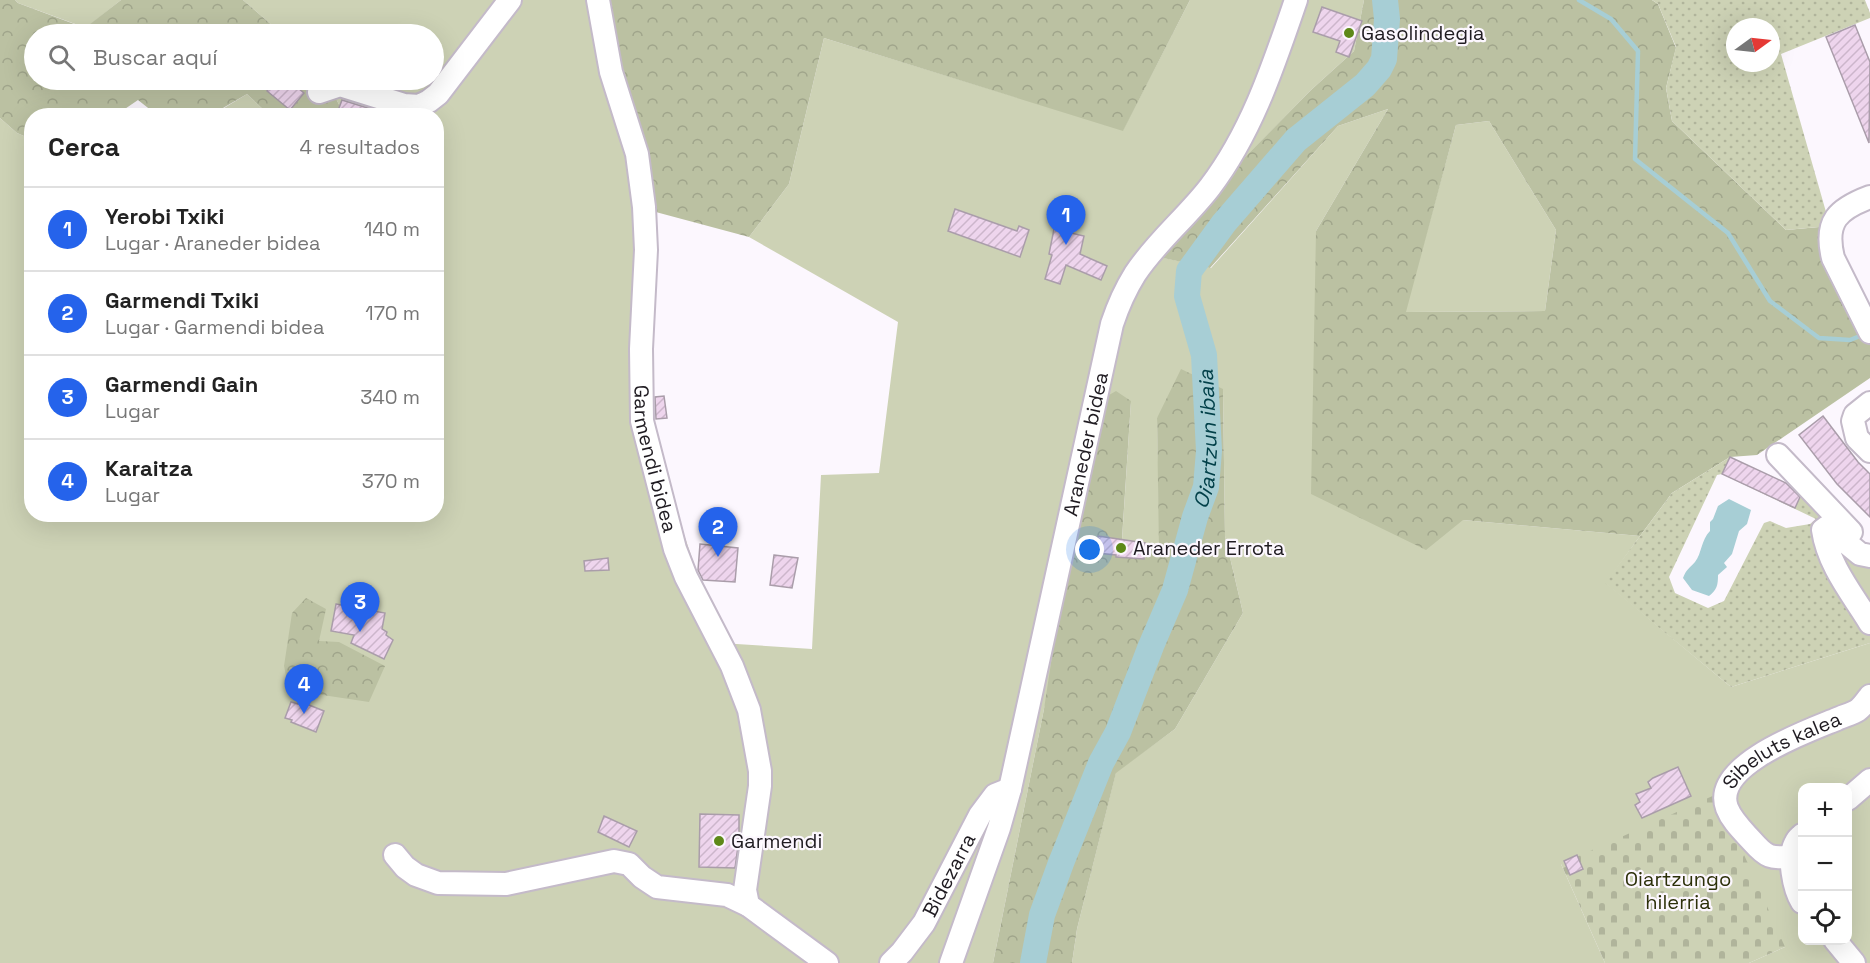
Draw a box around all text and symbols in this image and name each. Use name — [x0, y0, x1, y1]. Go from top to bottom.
north arrow — [1726, 18, 1780, 72]
place label: Gasolindegia — [1361, 20, 1485, 46]
search box — [24, 24, 444, 90]
marker: Gasolindegia — [1342, 26, 1356, 40]
icon: search — [45, 41, 78, 74]
text: Buscar aquí — [93, 43, 218, 71]
text: Cerca — [48, 130, 120, 164]
text: 4 resultados — [300, 134, 420, 160]
pin: 1 — [1046, 196, 1086, 245]
text: Yerobi Txiki — [105, 202, 224, 230]
text: 1 — [63, 216, 72, 242]
text: 140 m — [364, 216, 420, 242]
text: Lugar · Araneder bidea — [105, 230, 321, 256]
text: Garmendi Txiki — [105, 286, 259, 314]
text: 2 — [62, 300, 73, 326]
text: 170 m — [365, 300, 420, 326]
text: Lugar · Garmendi bidea — [105, 314, 324, 340]
water label: Oiartzun ibaia — [1186, 368, 1223, 512]
street label: Araneder bidea — [1057, 369, 1114, 519]
text: Garmendi Gain — [105, 370, 258, 398]
text: 3 — [61, 384, 74, 410]
text: 340 m — [360, 384, 420, 410]
street label: Garmendi bidea — [628, 385, 683, 535]
text: Lugar — [105, 398, 160, 424]
text: Karaitza — [105, 454, 193, 482]
text: 4 — [61, 468, 74, 494]
text: 370 m — [362, 468, 420, 494]
text: Lugar — [105, 482, 160, 508]
pin: 2 — [698, 508, 738, 557]
your location — [1075, 535, 1104, 564]
place label: Araneder Errota — [1133, 535, 1284, 561]
marker: Araneder Errota — [1114, 541, 1128, 555]
pin: 3 — [340, 582, 380, 632]
pin: 4 — [284, 664, 324, 714]
street label: Sibeluts kalea — [1716, 706, 1845, 794]
map controls — [1798, 783, 1852, 945]
button: + — [1798, 783, 1852, 837]
place label: Garmendi — [731, 828, 822, 854]
street label: Bidezarra — [916, 829, 981, 921]
marker: Garmendi — [712, 834, 726, 848]
button: − — [1798, 837, 1852, 891]
park label: Oiartzungo hilerria — [1625, 866, 1731, 915]
button: locate — [1798, 891, 1852, 945]

